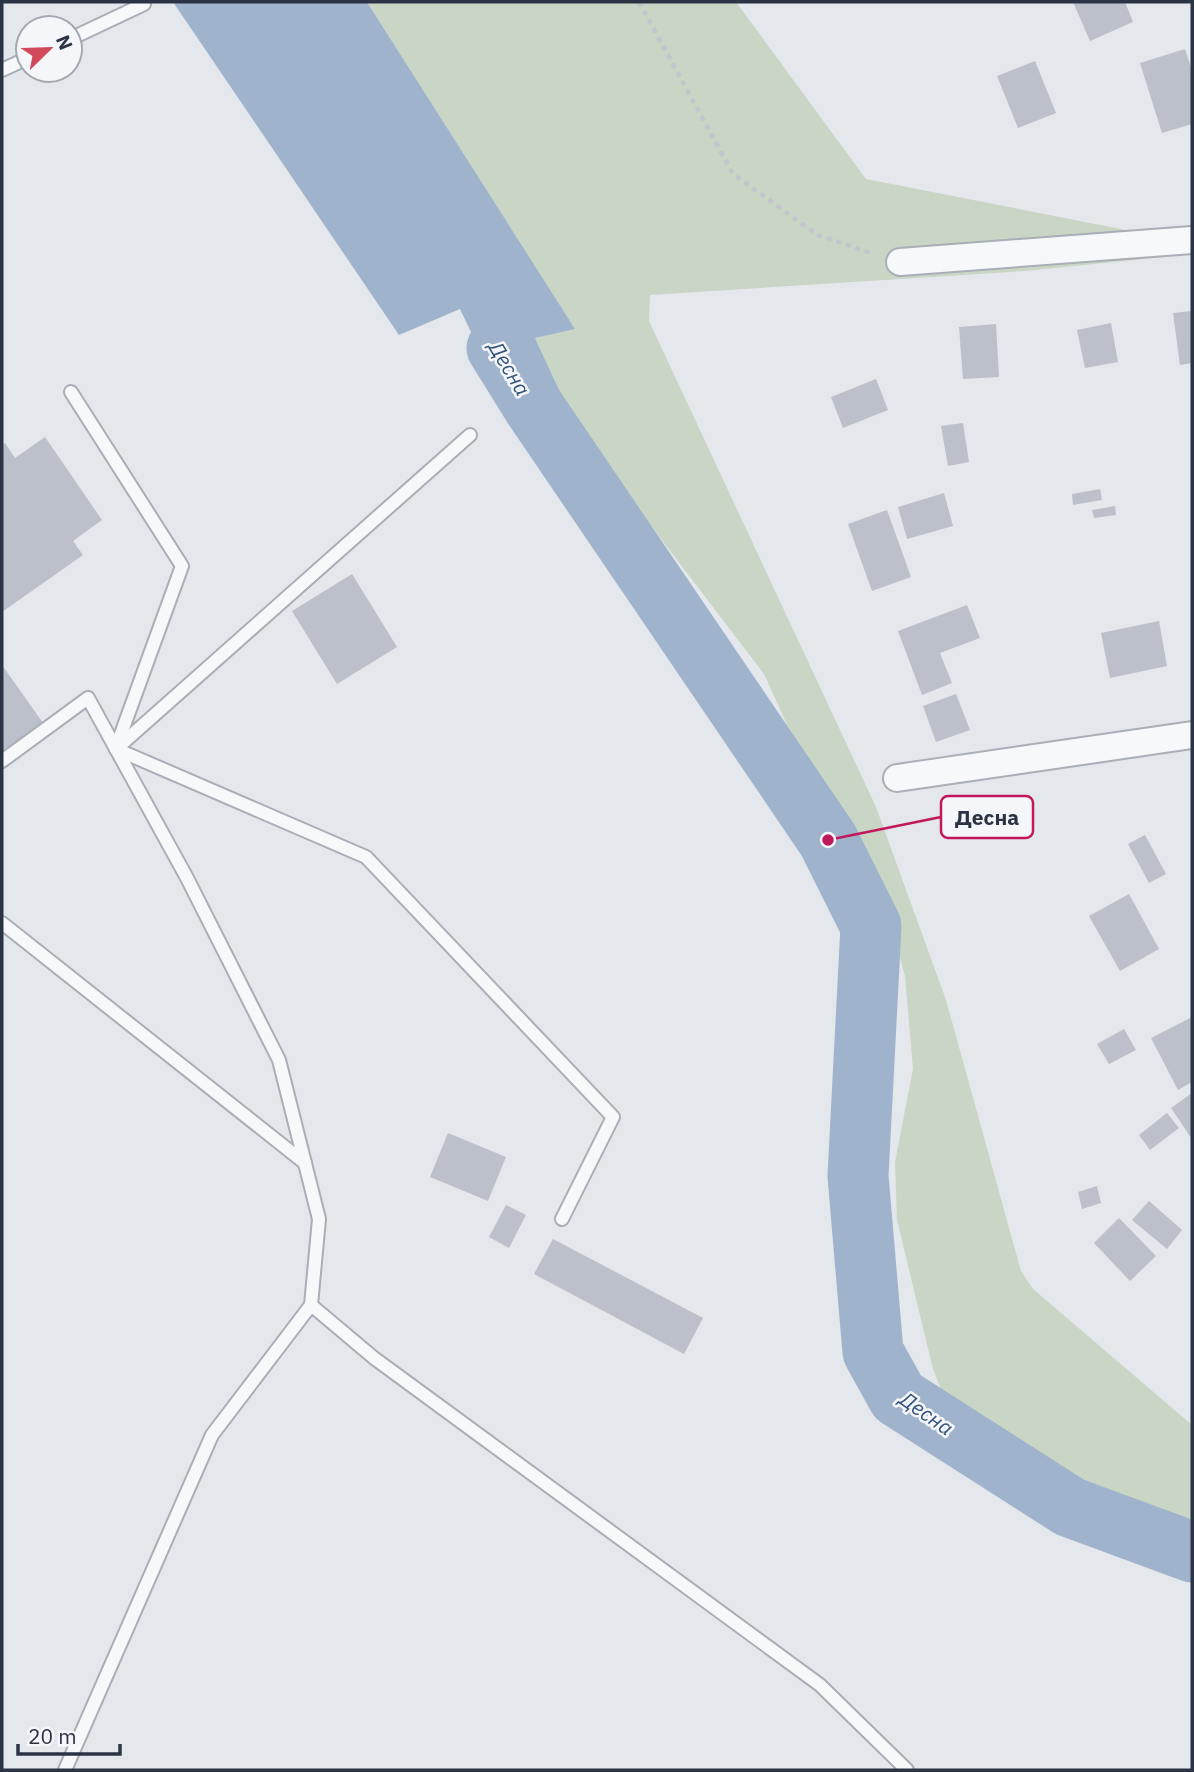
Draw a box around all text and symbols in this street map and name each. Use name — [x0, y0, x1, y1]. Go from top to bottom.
north arrow — [14, 14, 84, 84]
text: N — [51, 31, 78, 53]
water label: Десна — [482, 334, 537, 401]
callout: Десна — [941, 796, 1033, 838]
text: Десна — [955, 803, 1019, 831]
water label: Десна — [893, 1383, 959, 1441]
scale bar — [18, 1712, 119, 1756]
text: 20 m — [28, 1722, 77, 1750]

